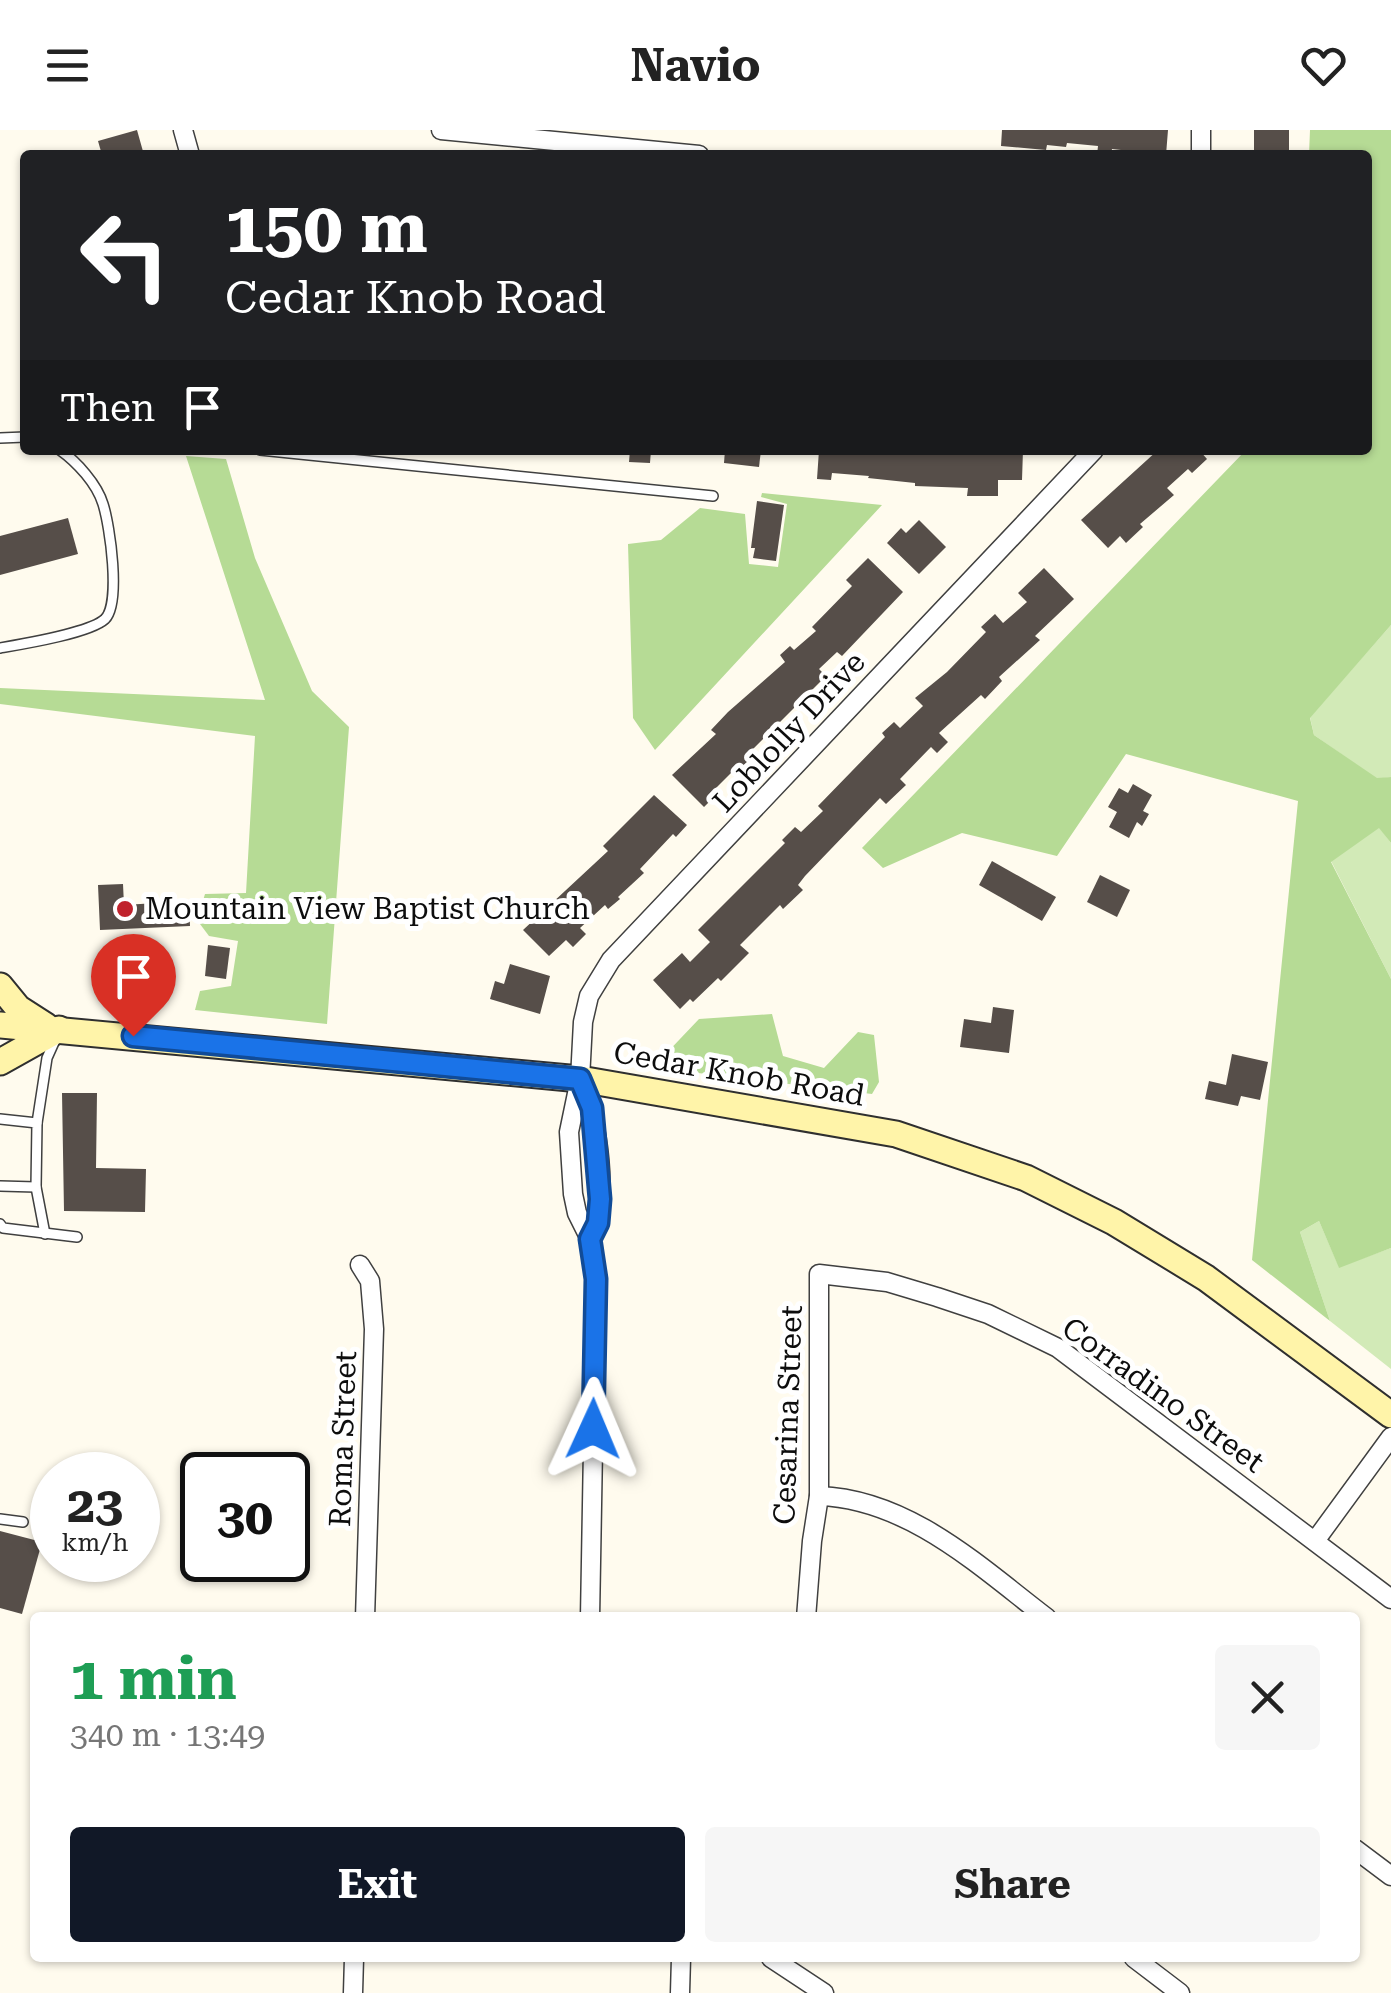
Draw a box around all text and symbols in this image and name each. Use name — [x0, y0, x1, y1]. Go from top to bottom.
icon: menu — [40, 38, 95, 93]
icon: heart — [1296, 38, 1351, 93]
text: Navio — [630, 39, 761, 92]
text: 150 m — [225, 187, 428, 269]
icon: left — [60, 190, 190, 320]
text: Cedar Knob Road — [225, 271, 606, 324]
icon: arrive — [175, 380, 230, 435]
text: Then — [60, 386, 155, 430]
street label: Loblolly Drive — [705, 644, 872, 819]
place label: Mountain View Baptist Church — [145, 891, 590, 926]
marker: Mountain View Baptist Church — [114, 898, 136, 920]
pin — [91, 934, 176, 1037]
icon: arrive — [106, 949, 161, 1004]
street label: Cedar Knob Road — [611, 1034, 867, 1113]
street label: Cesarina Street — [766, 1305, 809, 1525]
street label: Corradino Street — [1056, 1310, 1271, 1479]
street label: Roma Street — [322, 1350, 363, 1528]
position arrow — [541, 1377, 645, 1481]
speed limit sign: 30 — [180, 1452, 310, 1582]
text: 23 — [67, 1476, 123, 1534]
text: km/h — [62, 1528, 128, 1557]
text: 1 min — [70, 1643, 237, 1714]
button: close — [1215, 1645, 1320, 1750]
text: 340 m · 13:49 — [70, 1716, 265, 1754]
button: Exit — [70, 1827, 685, 1942]
button: Share — [705, 1827, 1320, 1942]

